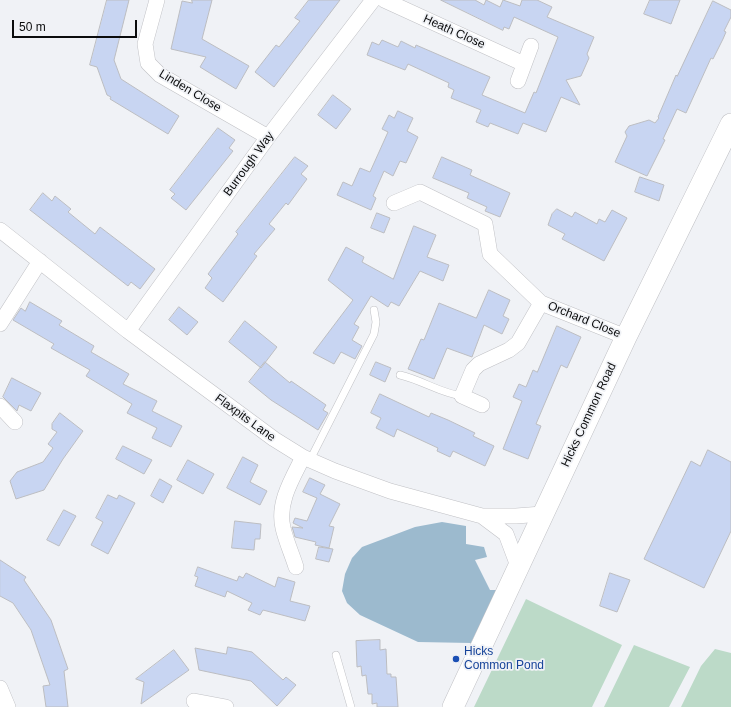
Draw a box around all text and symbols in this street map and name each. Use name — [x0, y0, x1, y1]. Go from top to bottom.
scale bar — [14, 12, 139, 38]
street label: Heath Close — [421, 12, 487, 52]
text: 50 m — [19, 20, 46, 34]
street label: Linden Close — [156, 67, 224, 115]
street label: Burrough Way — [221, 129, 277, 199]
street label: Orchard Close — [545, 299, 623, 341]
street label: Hicks Common Road — [559, 361, 619, 469]
street label: Flaxpits Lane — [212, 391, 278, 445]
place label: Hicks Common Pond — [464, 645, 544, 673]
marker: Hicks Common Pond — [451, 654, 461, 664]

